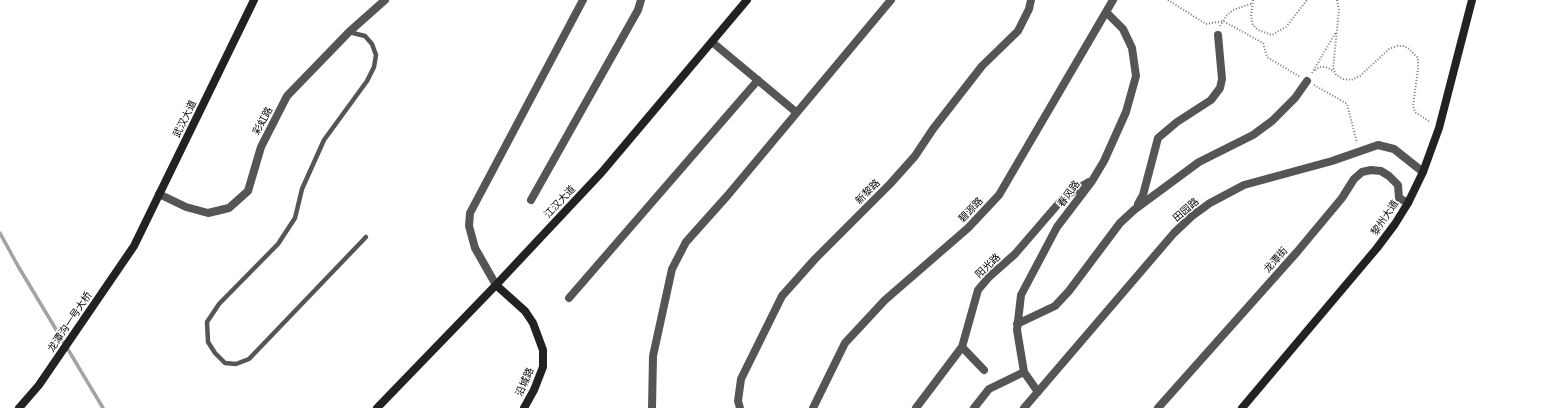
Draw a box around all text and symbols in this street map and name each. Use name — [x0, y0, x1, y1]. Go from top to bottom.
street label: 武汉大道 — [171, 98, 199, 140]
street label: 彩虹路 — [251, 105, 275, 137]
street label: 新黎路 — [853, 177, 883, 207]
street label: 春风路 — [1055, 178, 1083, 210]
street label: 江汉大道 — [542, 183, 578, 221]
street label: 碧源路 — [956, 195, 986, 225]
street label: 田园路 — [1171, 196, 1201, 224]
street label: 黎州大道 — [1369, 198, 1401, 238]
street label: 龙潭街 — [1262, 245, 1290, 275]
street label: 阳光路 — [973, 251, 1003, 281]
street label: 龙潭沟一号大桥 — [45, 290, 95, 354]
street label: 沿城路 — [513, 366, 537, 398]

